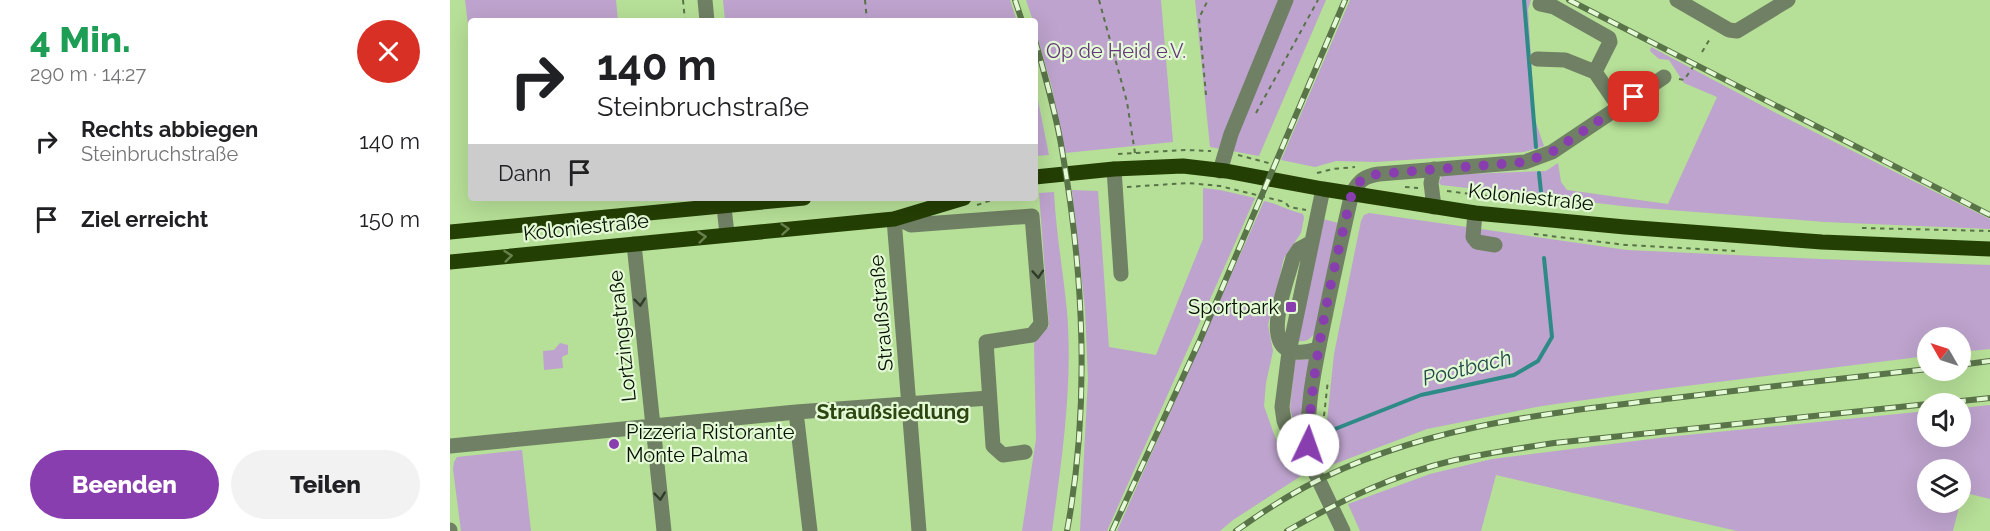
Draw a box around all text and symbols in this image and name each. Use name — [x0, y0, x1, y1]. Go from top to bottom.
text: 4 Min. — [30, 18, 131, 60]
button: close — [357, 20, 420, 83]
park label: Op de Heid e.V. — [1046, 39, 1186, 63]
text: 140 m — [597, 41, 717, 90]
icon: right — [498, 42, 576, 120]
text: 290 m · 14:27 — [30, 62, 146, 86]
pin — [1608, 71, 1659, 122]
icon: arrive — [1617, 80, 1650, 113]
text: Steinbruchstraße — [597, 91, 809, 122]
text: Rechts abbiegen — [81, 116, 258, 142]
icon: right — [30, 125, 63, 158]
text: 140 m — [359, 128, 420, 154]
text: Steinbruchstraße — [81, 142, 238, 166]
icon: arrive — [563, 156, 596, 189]
text: Dann — [498, 160, 551, 186]
street label: Koloniestraße — [1467, 178, 1595, 216]
icon: arrive — [30, 203, 63, 236]
text: Ziel erreicht — [81, 206, 208, 232]
text: 150 m — [359, 206, 420, 232]
street label: Koloniestraße — [522, 208, 650, 246]
one-way arrow — [781, 223, 790, 236]
one-way arrow — [698, 231, 707, 244]
one-way arrow — [504, 250, 513, 263]
street label: Straußstraße — [864, 254, 898, 372]
street label: Lortzingstraße — [603, 269, 641, 403]
one-way arrow — [1031, 269, 1044, 278]
place label: Sportpark — [1188, 295, 1279, 319]
one-way arrow — [633, 298, 646, 307]
marker: Sportpark — [1284, 300, 1298, 314]
north arrow — [1917, 327, 1971, 381]
map controls — [1917, 327, 1971, 513]
water label: Pootbach — [1420, 344, 1514, 391]
button: sound — [1917, 393, 1971, 447]
district label: Straußsiedlung — [817, 399, 969, 424]
position arrow — [1276, 413, 1340, 477]
place label: Pizzeria Ristorante Monte Palma — [626, 420, 795, 467]
marker: Pizzeria Ristorante Monte Palma — [607, 437, 621, 451]
button: Beenden — [30, 450, 219, 519]
button: Teilen — [231, 450, 420, 519]
button: layers — [1917, 459, 1971, 513]
one-way arrow — [653, 492, 665, 501]

